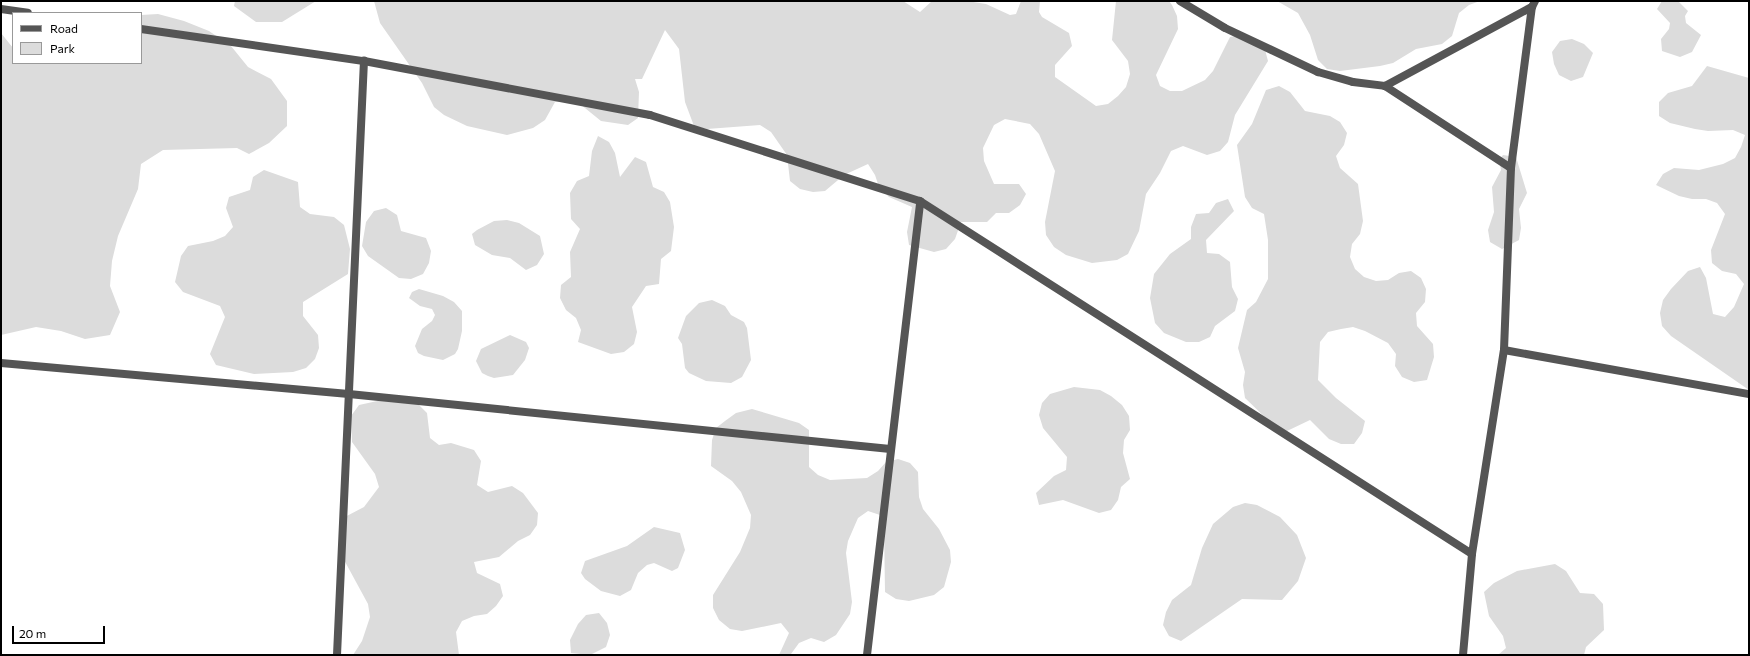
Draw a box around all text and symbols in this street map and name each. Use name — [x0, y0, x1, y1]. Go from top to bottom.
legend — [12, 12, 142, 64]
text: Road — [50, 21, 78, 35]
text: Park — [50, 41, 75, 55]
scale bar — [14, 618, 107, 644]
text: 20 m — [19, 626, 46, 640]

